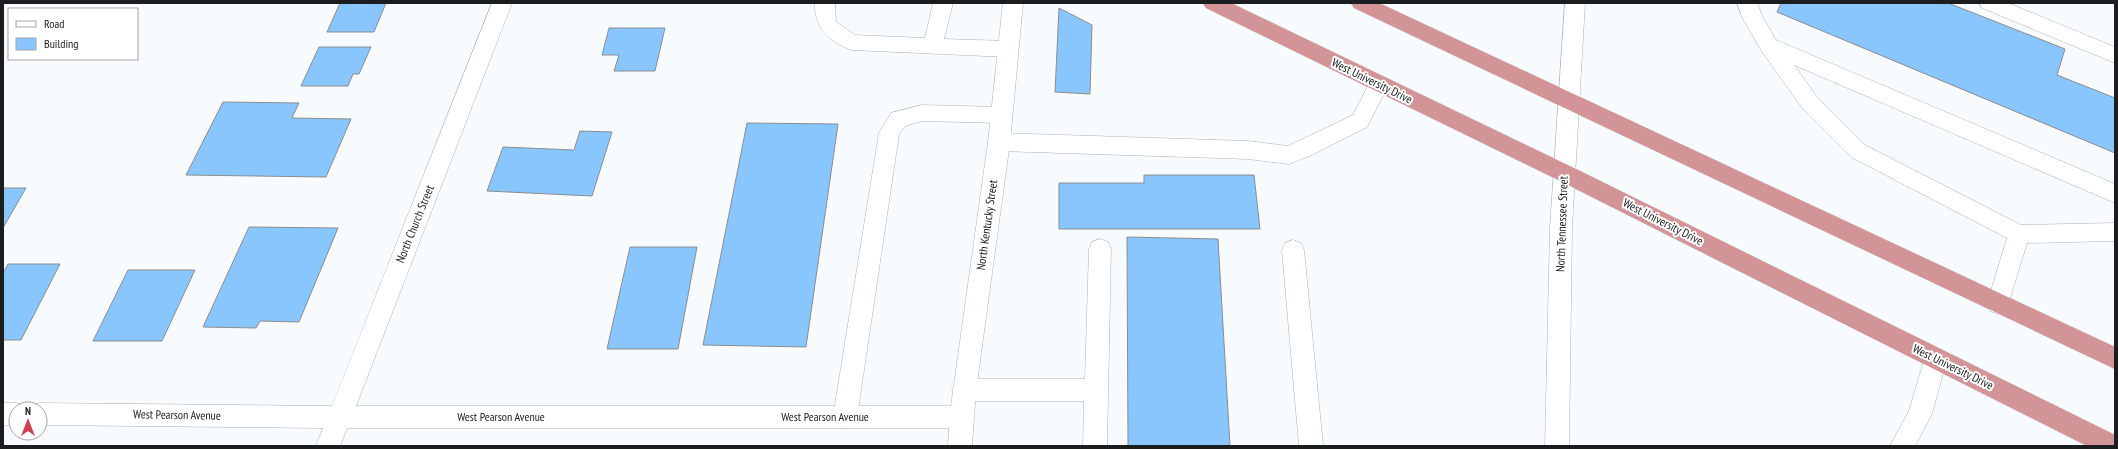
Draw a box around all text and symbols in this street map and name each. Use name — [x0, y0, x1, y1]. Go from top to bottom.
legend — [8, 8, 138, 60]
text: Road — [44, 16, 64, 31]
text: Building — [44, 36, 79, 51]
street label: West University Drive — [1329, 55, 1415, 107]
street label: North Tennessee Street — [1552, 175, 1571, 272]
street label: North Kentucky Street — [973, 178, 1000, 271]
street label: North Church Street — [392, 182, 437, 265]
street label: West University Drive — [1621, 195, 1706, 248]
street label: West University Drive — [1910, 341, 1996, 393]
north arrow — [8, 401, 48, 441]
text: N — [25, 404, 31, 418]
street label: West Pearson Avenue — [133, 406, 221, 423]
street label: West Pearson Avenue — [457, 409, 545, 424]
street label: West Pearson Avenue — [781, 409, 869, 424]

